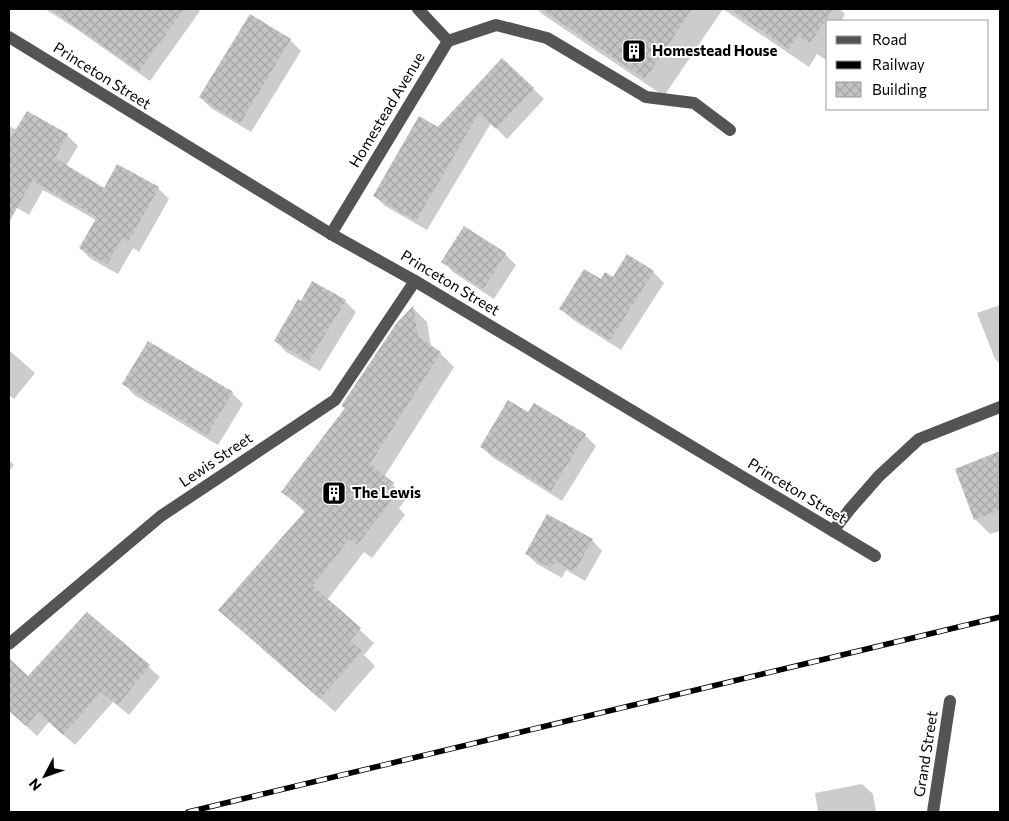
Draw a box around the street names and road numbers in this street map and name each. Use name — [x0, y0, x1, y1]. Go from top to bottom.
street label: Princeton Street — [50, 38, 155, 112]
street label: Homestead Avenue — [345, 48, 428, 170]
street label: Princeton Street — [398, 246, 503, 319]
street label: Lewis Street — [175, 428, 255, 490]
street label: Princeton Street — [745, 454, 850, 527]
street label: Grand Street — [909, 709, 941, 798]

